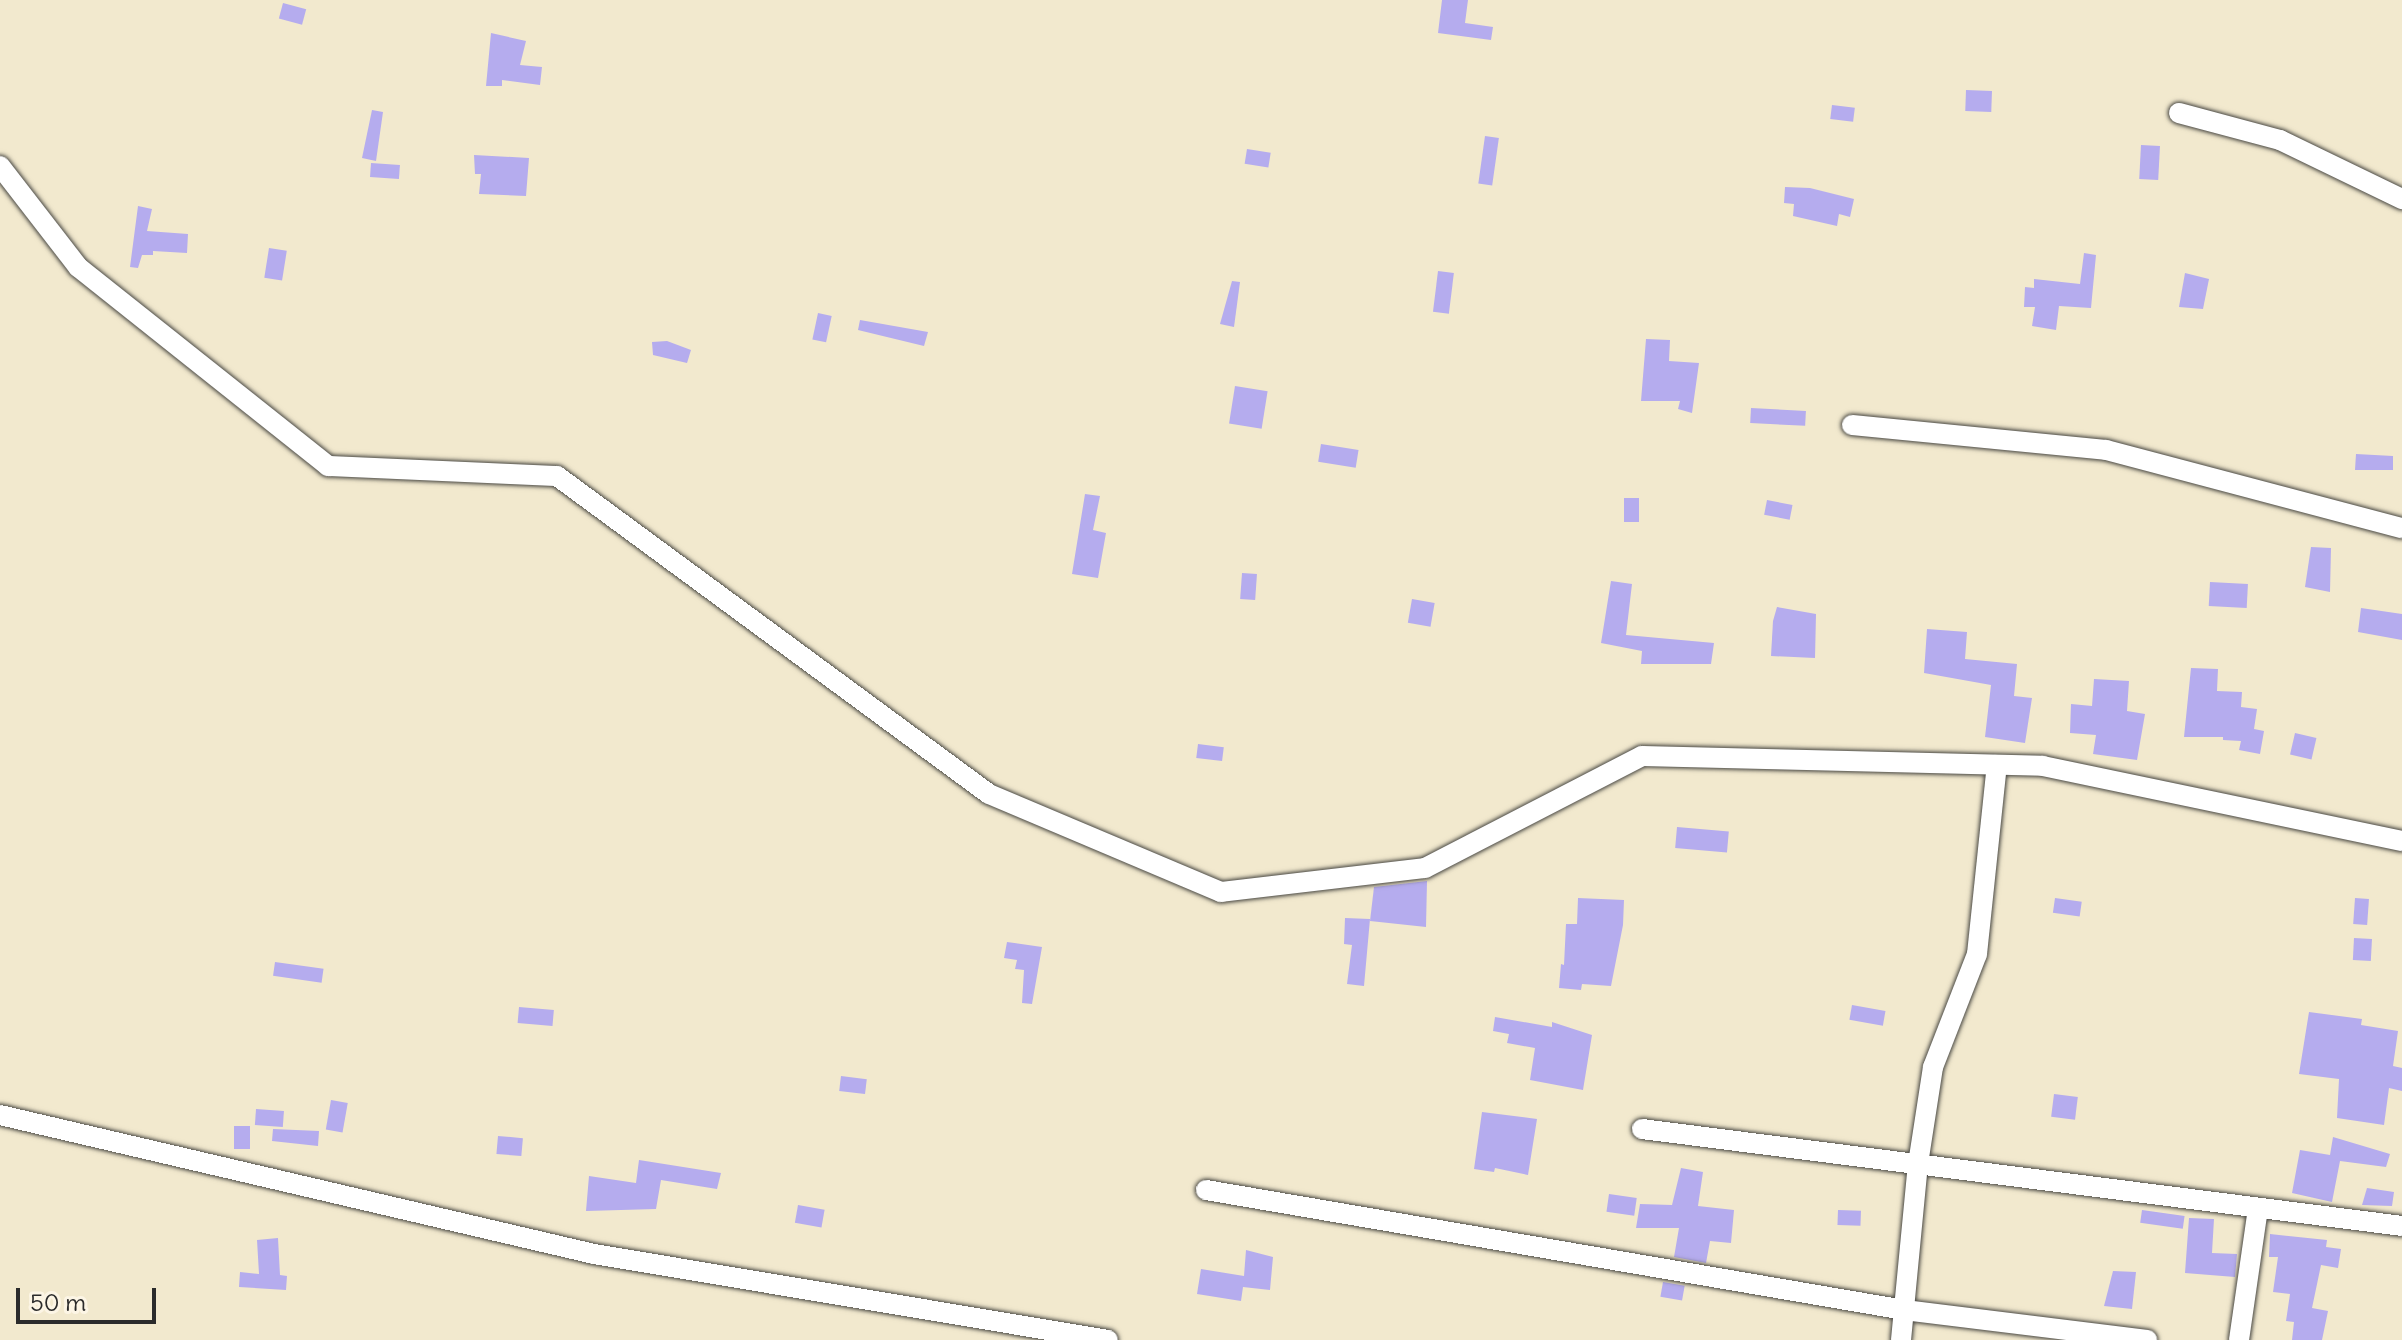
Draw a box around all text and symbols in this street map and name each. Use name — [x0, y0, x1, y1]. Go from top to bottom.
scale bar — [20, 1272, 160, 1322]
text: 50 m — [30, 1287, 86, 1317]

